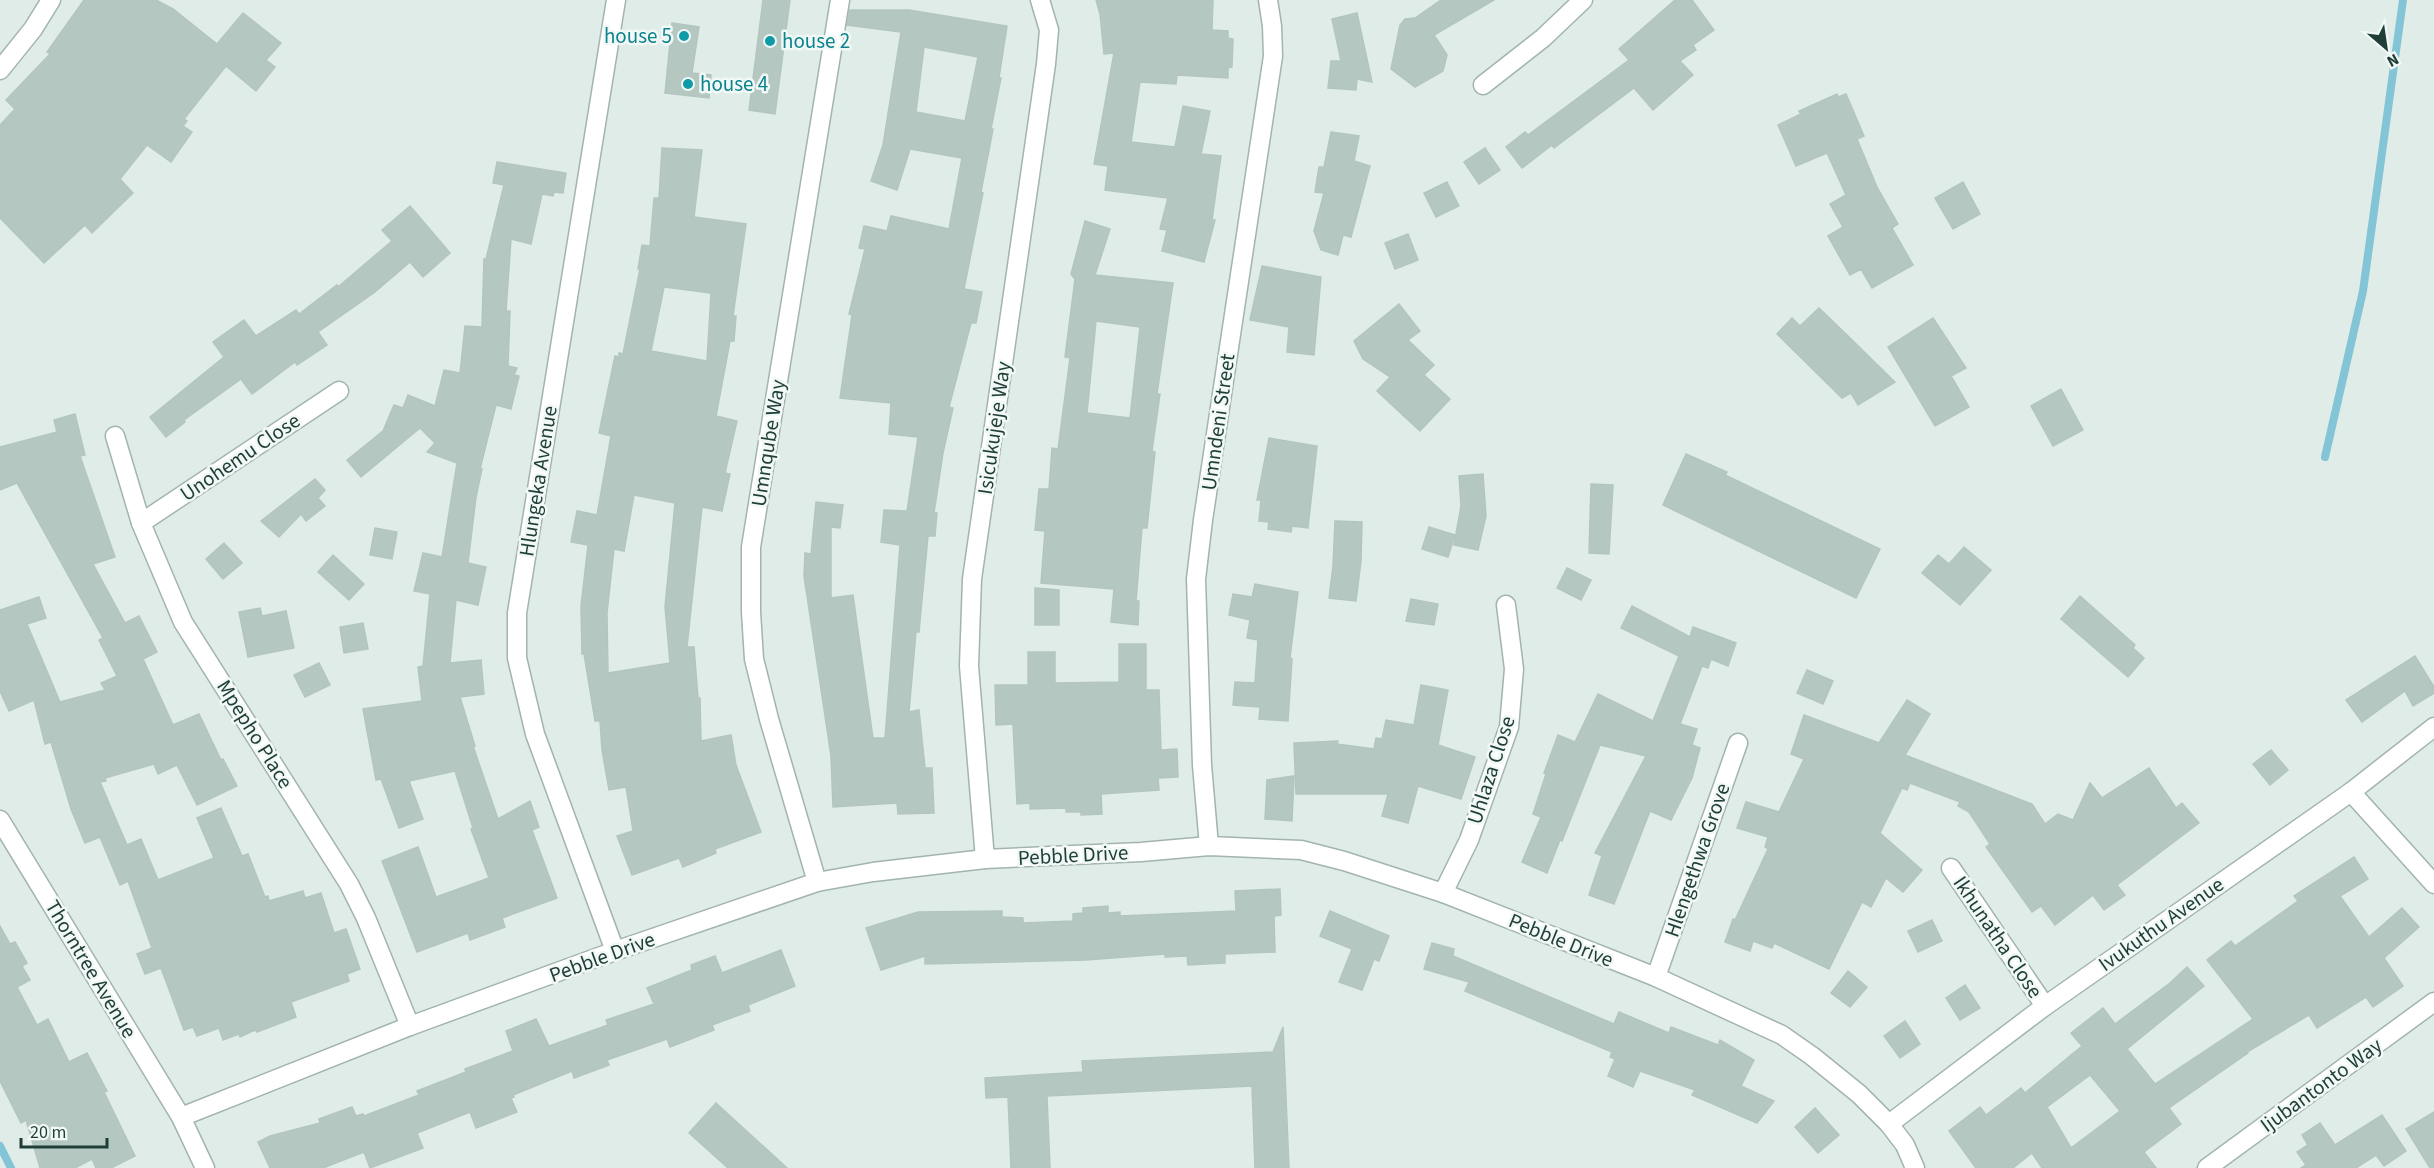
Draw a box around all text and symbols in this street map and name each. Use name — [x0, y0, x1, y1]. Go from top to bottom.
north arrow — [2356, 18, 2416, 78]
place label: house 5 — [604, 21, 672, 51]
place label: house 2 — [782, 26, 850, 56]
marker: house 5 — [677, 29, 691, 43]
marker: house 2 — [763, 34, 777, 48]
text: N — [2383, 48, 2403, 72]
place label: house 4 — [700, 69, 768, 99]
marker: house 4 — [681, 77, 695, 91]
street label: Umndeni Street — [1194, 352, 1242, 492]
street label: Isicukujeje Way — [970, 359, 1018, 496]
street label: Umnqube Way — [743, 377, 793, 509]
street label: Hlungeka Avenue — [511, 403, 565, 559]
street label: Unohemu Close — [174, 406, 306, 508]
street label: Mpepho Place — [210, 674, 300, 794]
street label: Uhlaza Close — [1459, 712, 1523, 828]
street label: Hlengethwa Grove — [1657, 779, 1737, 941]
street label: Pebble Drive — [1017, 837, 1129, 873]
street label: Ikhunatha Close — [1946, 870, 2050, 1004]
street label: Ivukuthu Avenue — [2092, 870, 2230, 978]
street label: Thorntree Avenue — [38, 894, 144, 1044]
street label: Pebble Drive — [1504, 905, 1618, 975]
street label: Pebble Drive — [545, 924, 659, 990]
street label: Ijubantonto Way — [2254, 1030, 2388, 1140]
scale bar — [21, 1111, 106, 1149]
text: 20 m — [30, 1120, 66, 1145]

